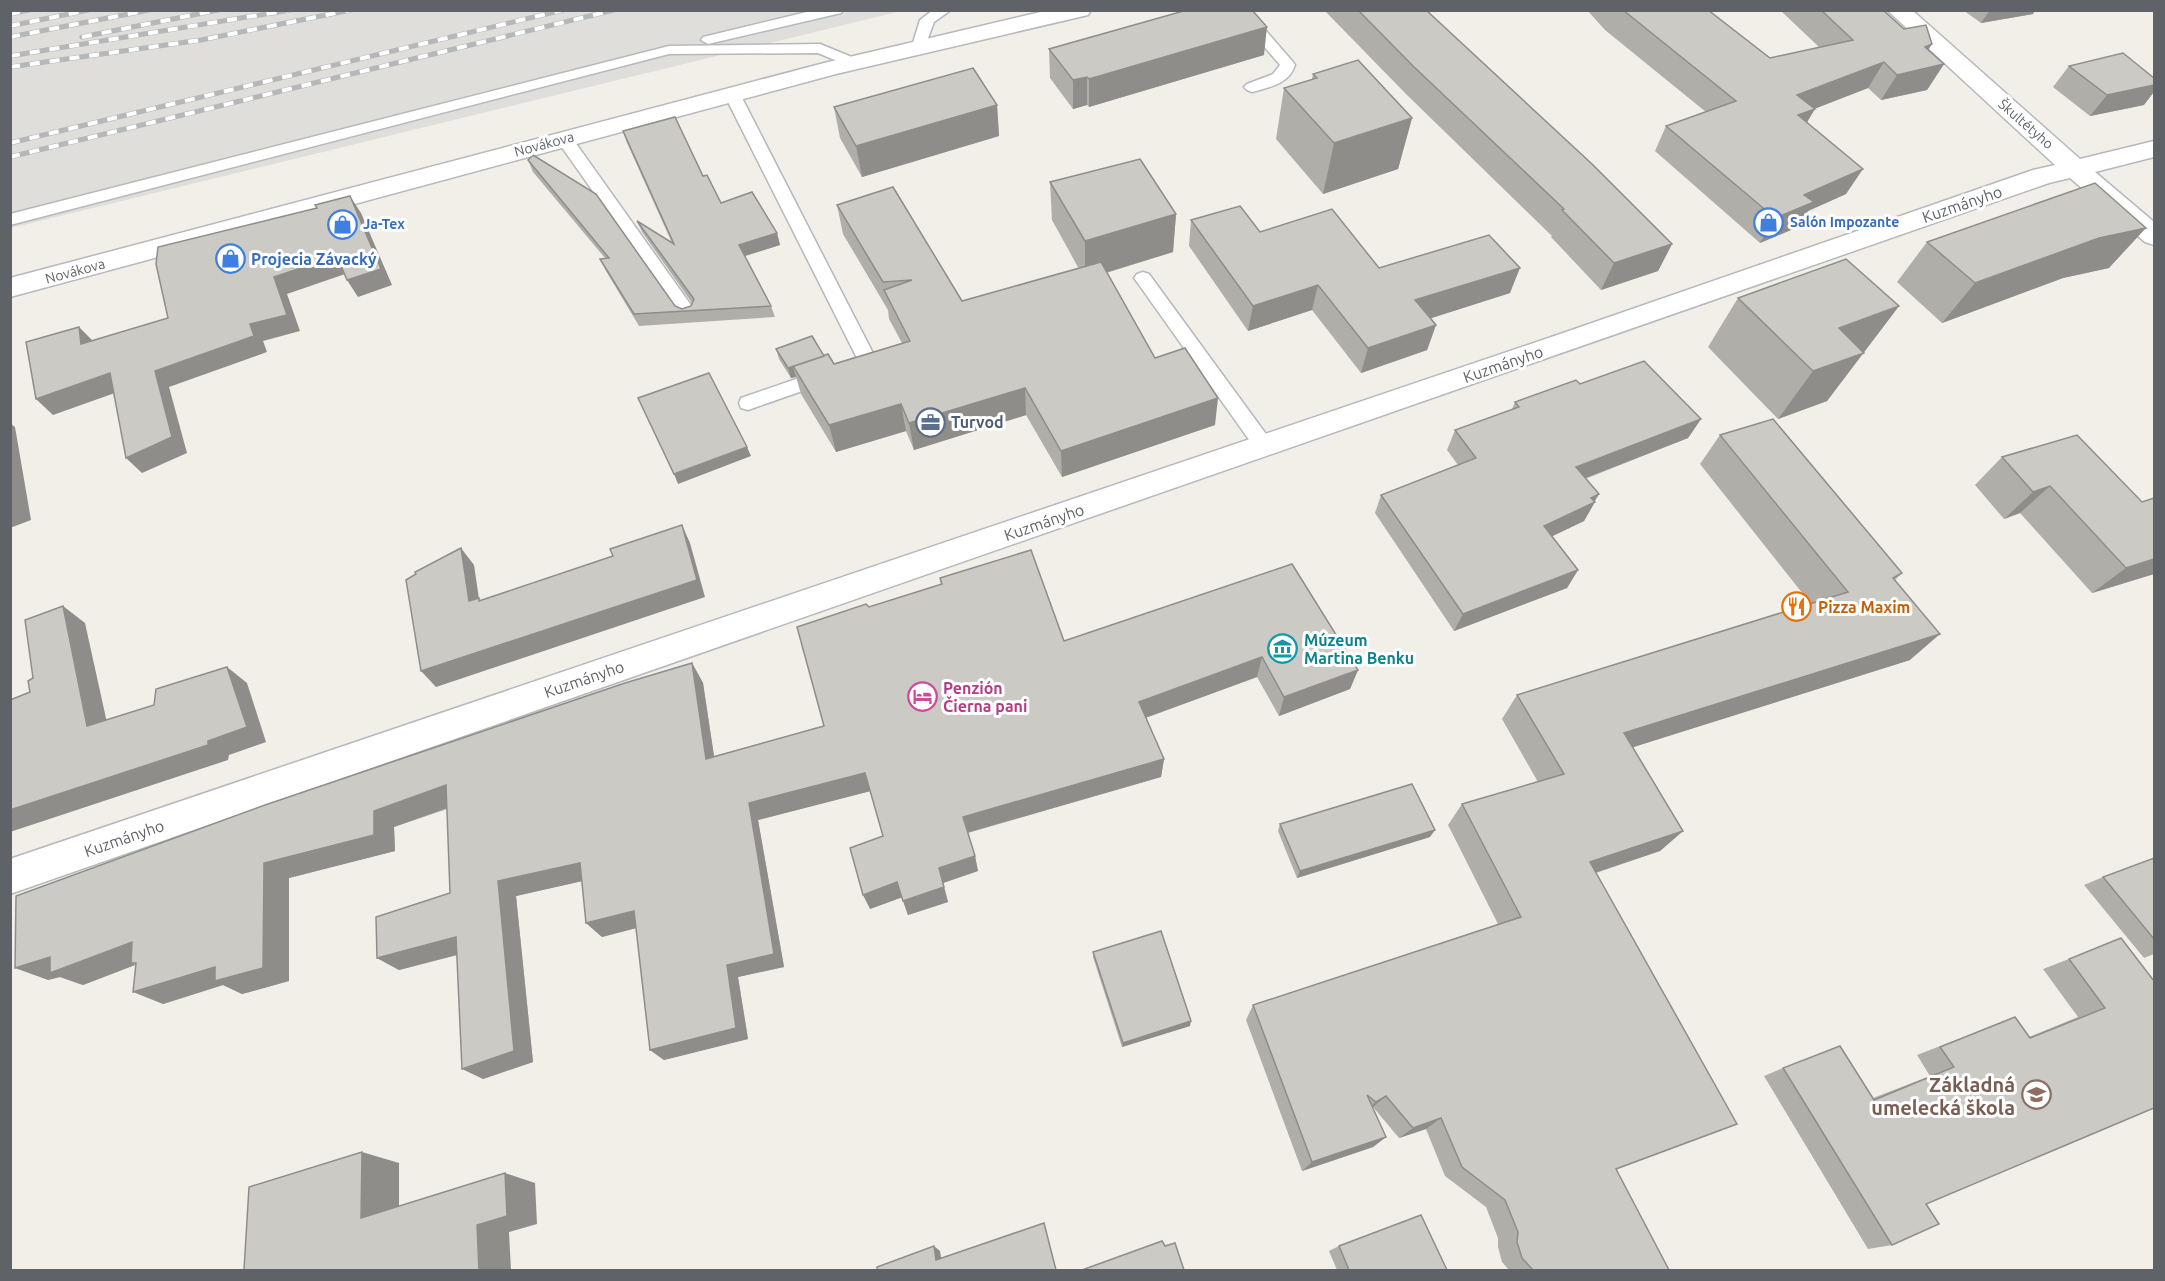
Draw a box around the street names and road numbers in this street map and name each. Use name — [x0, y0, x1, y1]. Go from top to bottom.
street label: Škultétyho — [1995, 95, 2057, 152]
street label: Novákova — [512, 128, 576, 160]
street label: Kuzmányho — [1920, 182, 2004, 226]
street label: Novákova — [43, 255, 107, 287]
street label: Kuzmányho — [1461, 342, 1545, 386]
street label: Kuzmányho — [1002, 500, 1086, 544]
street label: Kuzmányho — [542, 657, 626, 701]
street label: Kuzmányho — [82, 816, 166, 860]

